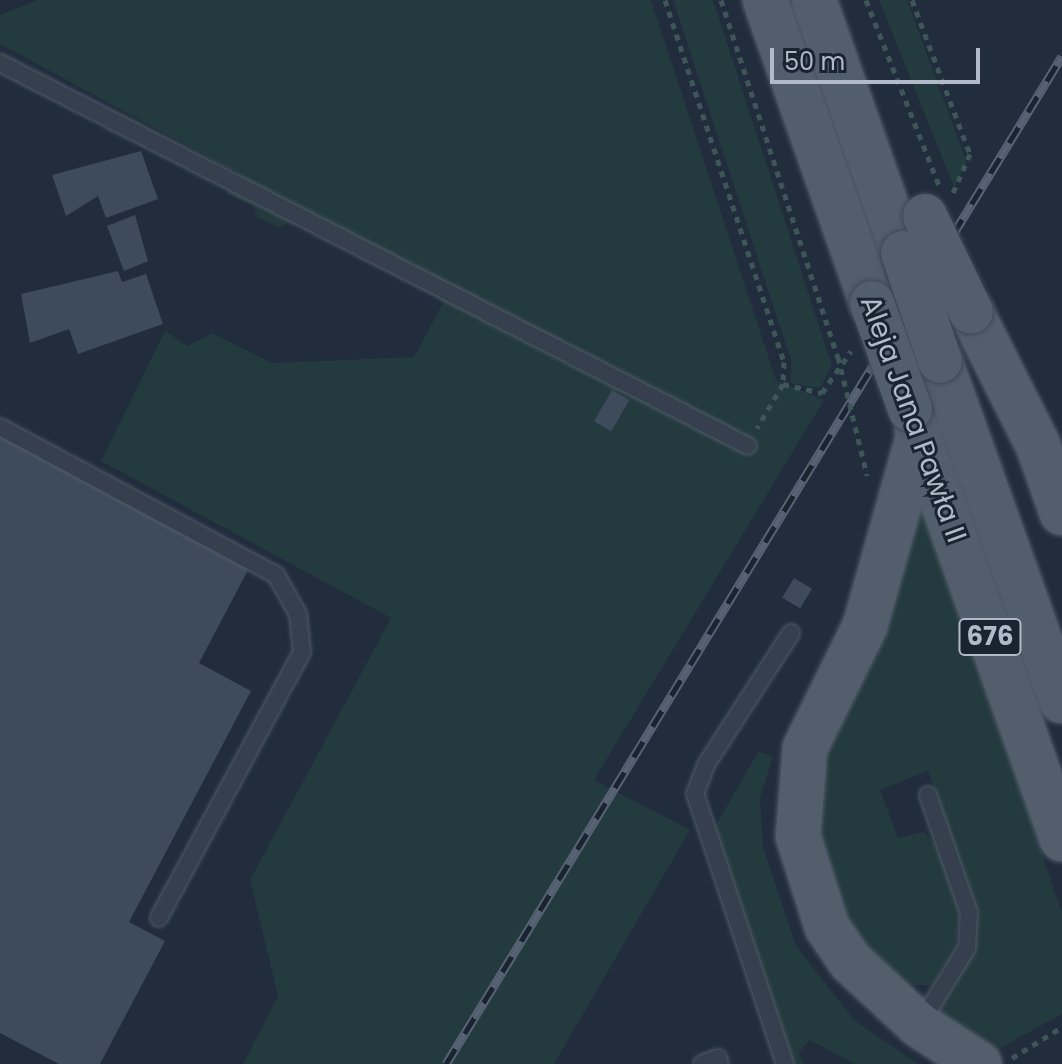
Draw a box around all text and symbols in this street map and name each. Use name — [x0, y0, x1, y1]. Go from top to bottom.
scale bar — [774, 32, 984, 82]
text: 50 m — [784, 45, 845, 78]
street label: Aleja Jana Pawła II — [853, 291, 973, 547]
road number: 676 — [958, 615, 1022, 659]

